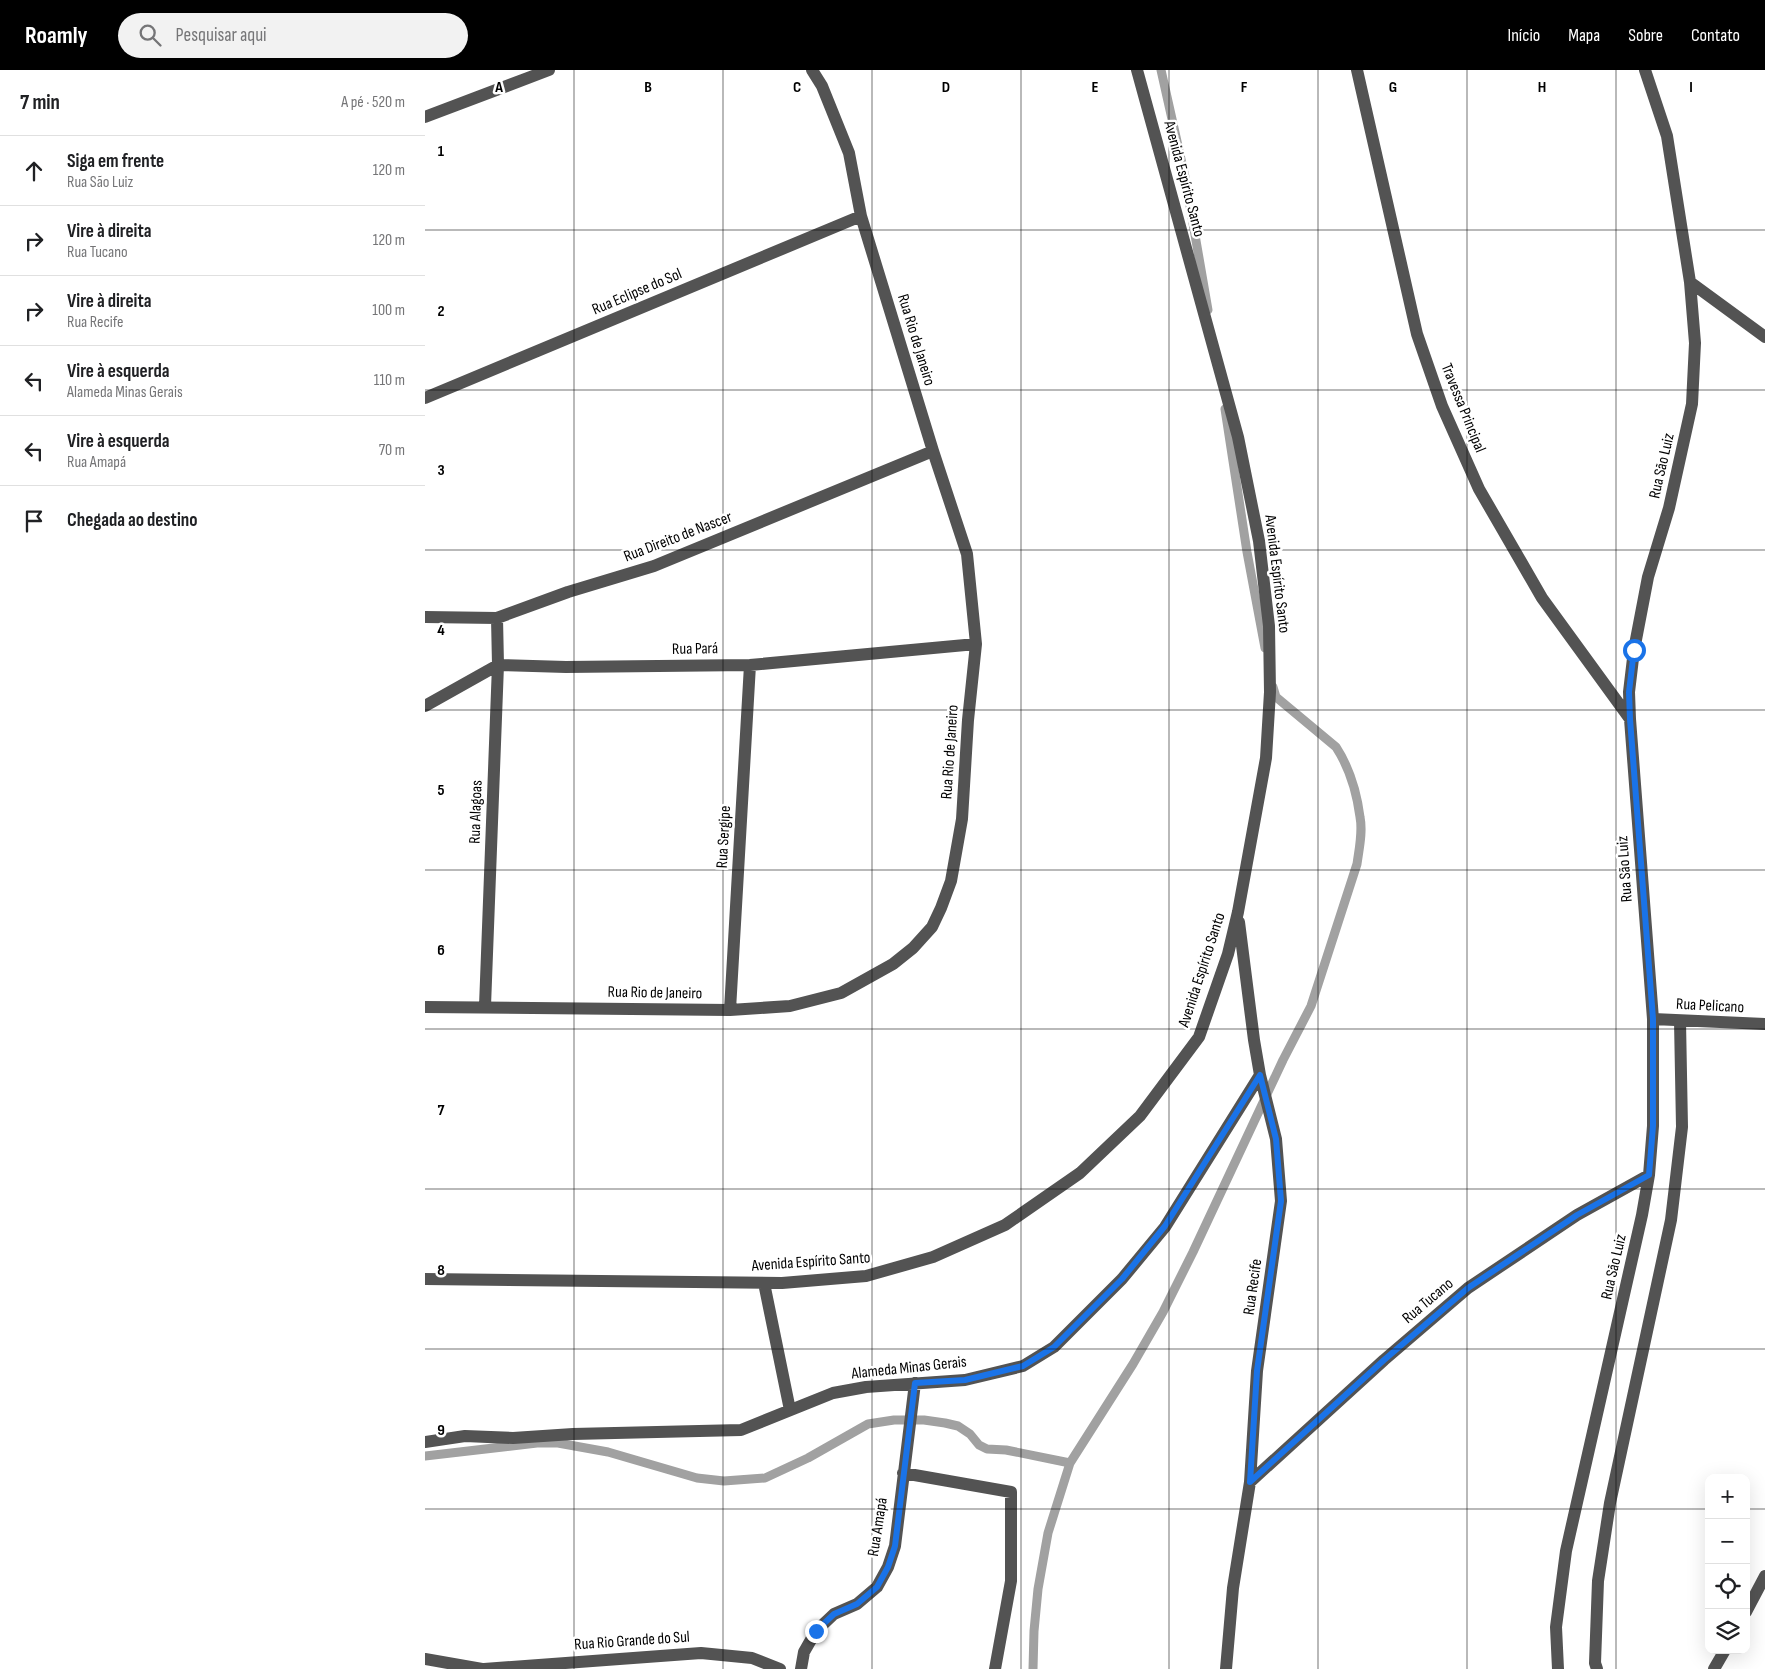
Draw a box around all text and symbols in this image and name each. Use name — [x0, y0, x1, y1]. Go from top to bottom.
search box — [118, 13, 468, 58]
text: Roamly — [25, 21, 88, 50]
icon: search — [136, 21, 164, 49]
text: Pesquisar aqui — [176, 24, 267, 47]
text: Início — [1508, 25, 1540, 46]
text: Mapa — [1568, 25, 1600, 46]
text: Sobre — [1628, 25, 1663, 46]
text: Contato — [1691, 25, 1740, 46]
text: A — [494, 78, 503, 97]
text: B — [644, 78, 652, 97]
text: C — [793, 78, 801, 97]
text: D — [942, 78, 950, 97]
text: E — [1092, 78, 1099, 97]
text: F — [1241, 78, 1248, 97]
text: G — [1389, 78, 1397, 97]
text: H — [1538, 78, 1546, 97]
text: I — [1689, 78, 1693, 97]
text: 7 min — [20, 90, 60, 115]
text: A pé · 520 m — [341, 93, 405, 112]
street label: Avenida Espírito Santo — [1159, 118, 1209, 239]
text: 1 — [438, 142, 445, 161]
text: Siga em frente — [67, 150, 164, 173]
icon: ahead — [20, 157, 48, 185]
text: 120 m — [373, 161, 405, 180]
text: Rua São Luiz — [67, 173, 133, 192]
text: Vire à direita — [67, 220, 151, 243]
icon: right — [20, 227, 48, 255]
text: 120 m — [373, 231, 405, 250]
text: Rua Tucano — [67, 243, 128, 262]
street label: Rua Eclipse do Sol — [589, 265, 685, 319]
text: Vire à direita — [67, 290, 151, 313]
street label: Rua Rio de Janeiro — [893, 292, 939, 388]
icon: right — [20, 297, 48, 325]
text: 100 m — [372, 301, 405, 320]
text: 2 — [437, 302, 445, 321]
text: Rua Recife — [67, 313, 124, 332]
text: Vire à esquerda — [67, 360, 169, 383]
street label: Travessa Principal — [1437, 361, 1490, 455]
icon: left — [20, 367, 48, 395]
text: 110 m — [374, 371, 405, 390]
text: Alameda Minas Gerais — [67, 383, 183, 402]
text: Vire à esquerda — [67, 430, 169, 453]
street label: Rua São Luiz — [1645, 431, 1679, 500]
icon: left — [20, 437, 48, 465]
text: 70 m — [379, 441, 405, 460]
text: Rua Amapá — [67, 453, 126, 472]
text: 3 — [437, 461, 445, 480]
icon: arrive — [20, 507, 48, 535]
street label: Rua Direito de Nascer — [621, 507, 735, 566]
text: Chegada ao destino — [67, 509, 197, 532]
street label: Avenida Espírito Santo — [1260, 513, 1294, 634]
text: 4 — [437, 621, 445, 640]
street label: Rua Pará — [672, 639, 718, 659]
route start — [1623, 639, 1646, 662]
street label: Rua Rio de Janeiro — [937, 704, 963, 800]
street label: Rua Alagoas — [465, 780, 487, 844]
text: 5 — [437, 781, 445, 800]
street label: Rua Sergipe — [713, 805, 735, 869]
street label: Rua São Luiz — [1613, 835, 1637, 903]
street label: Avenida Espírito Santo — [1174, 910, 1229, 1031]
text: 6 — [437, 941, 445, 960]
street label: Rua Rio de Janeiro — [608, 983, 702, 1003]
street label: Rua Pelicano — [1675, 995, 1745, 1017]
text: 7 — [438, 1101, 445, 1120]
street label: Rua São Luiz — [1597, 1232, 1631, 1301]
street label: Avenida Espírito Santo — [750, 1248, 871, 1276]
street label: Rua Recife — [1240, 1258, 1266, 1316]
text: 8 — [437, 1261, 445, 1280]
street label: Rua Tucano — [1399, 1274, 1457, 1328]
street label: Alameda Minas Gerais — [849, 1352, 968, 1384]
text: 9 — [437, 1421, 445, 1440]
map controls — [1705, 1474, 1750, 1654]
button: + — [1705, 1474, 1750, 1519]
street label: Rua Amapá — [864, 1496, 892, 1558]
button: − — [1705, 1519, 1750, 1564]
button: locate — [1705, 1564, 1750, 1609]
button: layers — [1705, 1609, 1750, 1654]
route end — [805, 1620, 828, 1643]
street label: Rua Rio Grande do Sul — [574, 1627, 690, 1655]

